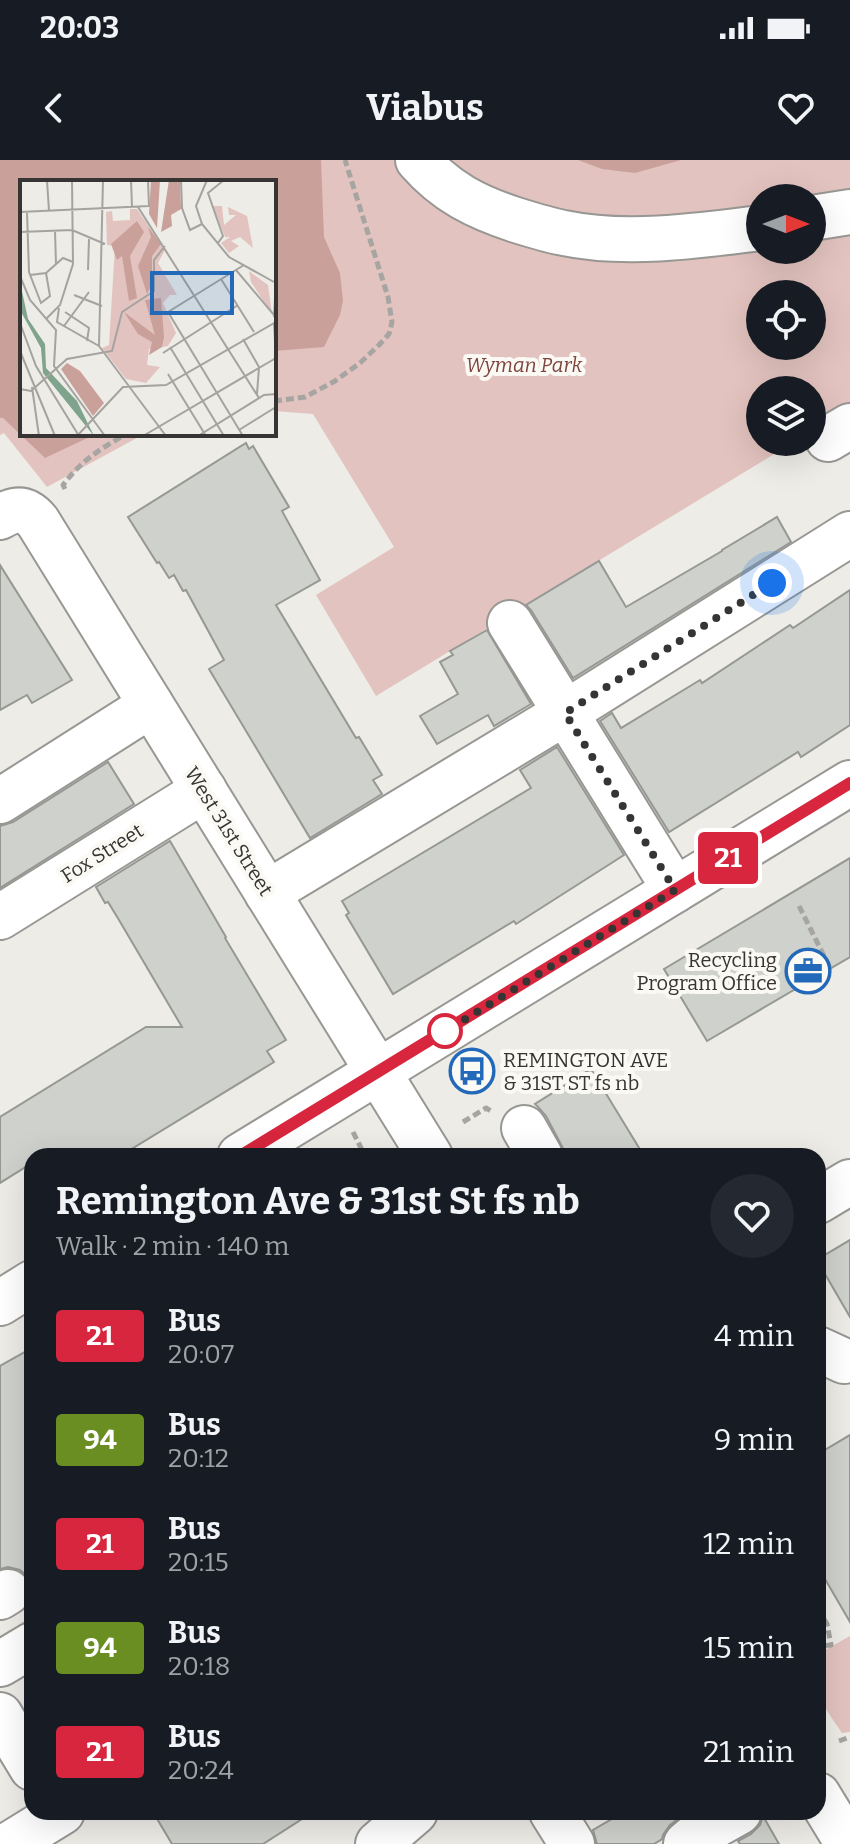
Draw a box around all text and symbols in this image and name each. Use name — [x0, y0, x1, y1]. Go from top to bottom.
text: 20:03 — [40, 10, 119, 46]
icon: back — [32, 86, 76, 130]
text: Viabus — [366, 86, 484, 130]
icon: heart — [774, 86, 818, 130]
inset map — [20, 180, 276, 436]
north arrow — [746, 184, 826, 264]
map controls — [746, 184, 826, 456]
button: locate — [746, 280, 826, 360]
park label: Wyman Park — [466, 353, 582, 377]
button: layers — [746, 376, 826, 456]
your location — [752, 563, 792, 603]
street label: West 31st Street — [180, 762, 278, 900]
street label: Fox Street — [56, 818, 148, 888]
line badge: 21 — [692, 832, 764, 884]
text: 21 — [714, 841, 742, 874]
office icon: Recycling Program Office — [784, 947, 832, 995]
place label: Recycling Program Office — [637, 948, 777, 995]
unlabelled marker — [428, 1014, 462, 1048]
bus stop icon: REMINGTON AVE & 31ST ST fs nb — [448, 1047, 496, 1095]
place label: REMINGTON AVE & 31ST ST fs nb — [503, 1048, 668, 1095]
button: heart — [710, 1174, 794, 1258]
text: Remington Ave & 31st St fs nb — [56, 1178, 580, 1224]
text: Walk · 2 min · 140 m — [56, 1231, 289, 1262]
text: Bus — [168, 1303, 221, 1339]
text: 4 min — [714, 1318, 794, 1354]
text: 21 — [86, 1319, 114, 1352]
text: 20:07 — [168, 1339, 234, 1370]
text: Bus — [168, 1407, 221, 1443]
text: 9 min — [714, 1422, 794, 1458]
text: 94 — [83, 1423, 117, 1456]
text: 20:12 — [168, 1443, 229, 1474]
text: Bus — [168, 1511, 221, 1547]
text: 12 min — [703, 1526, 794, 1562]
text: 21 — [86, 1527, 114, 1560]
text: 20:15 — [168, 1547, 229, 1578]
text: Bus — [168, 1615, 221, 1651]
text: 15 min — [703, 1630, 794, 1666]
text: 94 — [83, 1631, 117, 1664]
text: 20:18 — [168, 1651, 230, 1682]
text: Bus — [168, 1719, 221, 1755]
text: 21 min — [703, 1734, 794, 1770]
text: 21 — [86, 1735, 114, 1768]
text: 20:24 — [168, 1755, 234, 1786]

